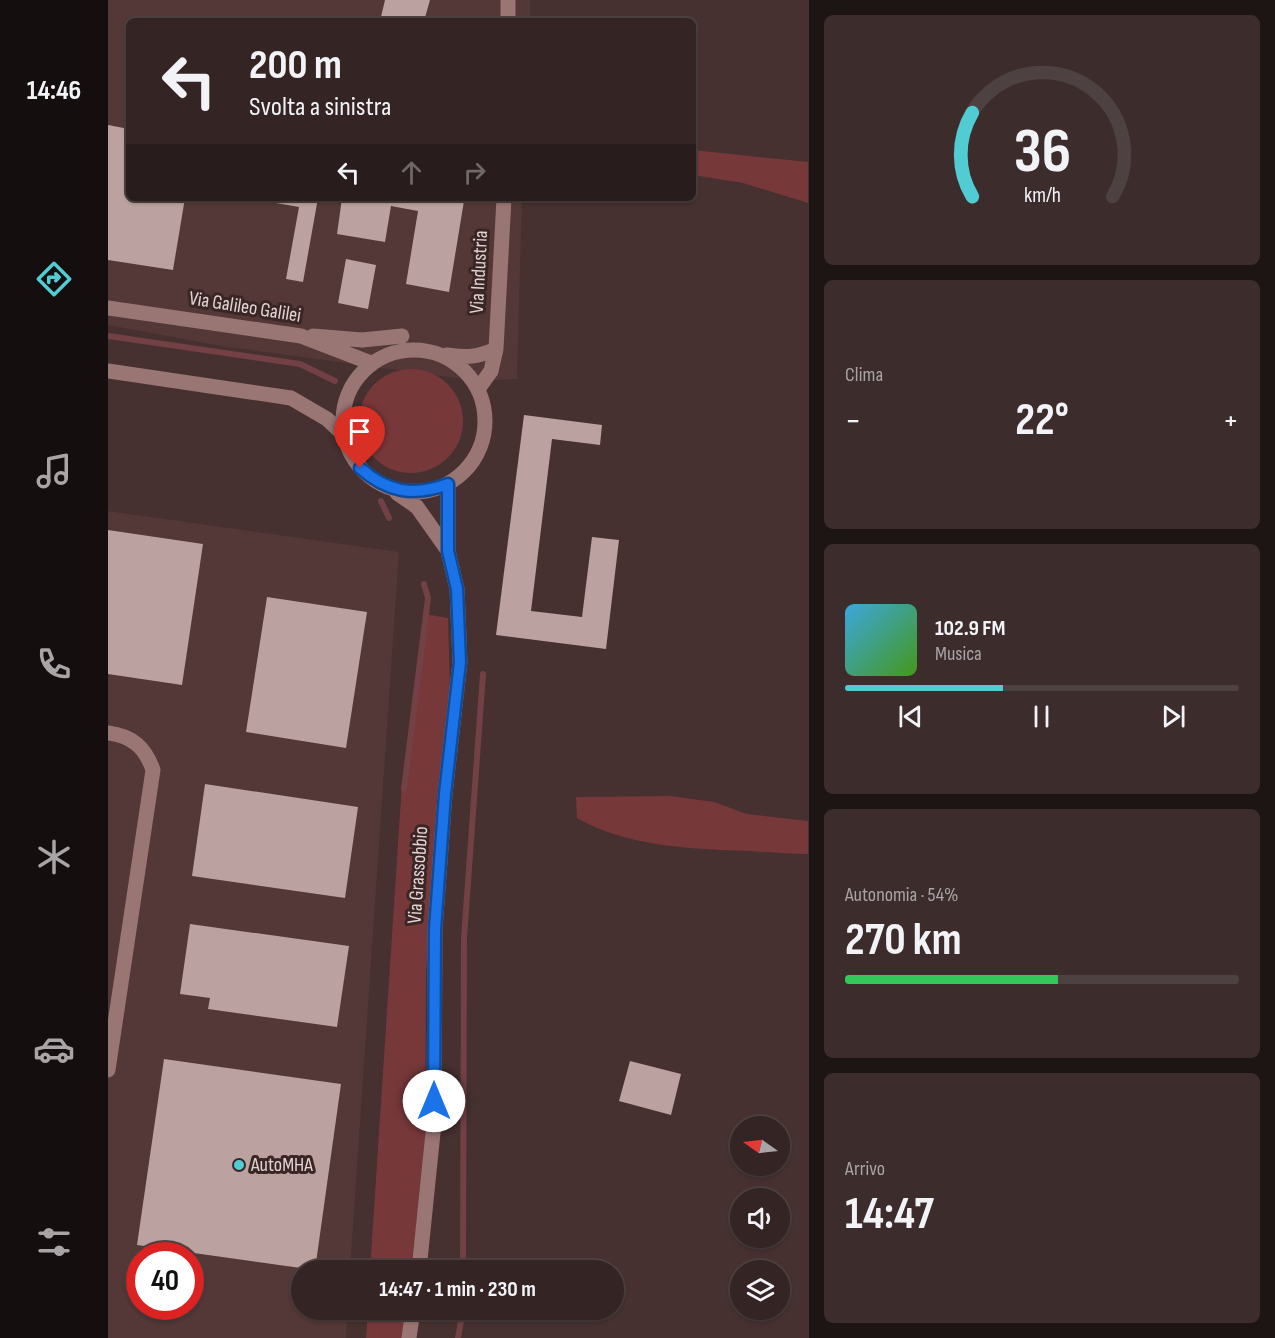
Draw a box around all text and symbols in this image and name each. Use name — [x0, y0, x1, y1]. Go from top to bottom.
text: 200 m — [249, 40, 342, 91]
icon: left — [150, 42, 228, 120]
text: 14:46 — [27, 75, 81, 107]
text: Svolta a sinistra — [249, 91, 391, 123]
text: 36 — [1013, 115, 1071, 190]
icon: left — [332, 156, 365, 189]
icon: ahead — [395, 156, 428, 189]
icon: right — [458, 156, 491, 189]
text: km/h — [1023, 183, 1061, 208]
street label: Via Industria — [465, 230, 493, 314]
icon: directions — [33, 258, 75, 300]
street label: Via Galileo Galilei — [187, 286, 303, 328]
text: Clima — [845, 363, 883, 387]
text: 22° — [1015, 393, 1069, 448]
text: − — [845, 401, 861, 441]
text: + — [1223, 401, 1239, 441]
pin — [334, 406, 385, 468]
icon: arrive — [343, 415, 376, 448]
icon: music — [33, 450, 75, 492]
text: 102.9 FM — [935, 615, 1005, 642]
text: Musica — [935, 642, 982, 666]
icon: phone — [33, 643, 75, 685]
icon: previous — [894, 700, 927, 733]
icon: pause — [1025, 700, 1058, 733]
icon: next — [1157, 700, 1190, 733]
street label: Via Grassobbio — [403, 825, 433, 925]
icon: climate — [33, 836, 75, 878]
text: Autonomia · 54% — [845, 883, 959, 907]
text: 270 km — [845, 913, 961, 968]
icon: car — [33, 1028, 75, 1070]
position arrow — [402, 1069, 466, 1133]
north arrow — [730, 1116, 790, 1176]
map controls — [730, 1116, 790, 1320]
place label: AutoMHA — [250, 1153, 313, 1177]
text: Arrivo — [845, 1157, 885, 1181]
marker: AutoMHA — [232, 1158, 246, 1172]
text: 14:47 — [845, 1187, 934, 1242]
button: sound — [730, 1188, 790, 1248]
icon: filters — [33, 1221, 75, 1263]
speed limit sign: 40 — [126, 1242, 204, 1320]
button: layers — [730, 1260, 790, 1320]
text: 14:47 · 1 min · 230 m — [379, 1276, 536, 1303]

